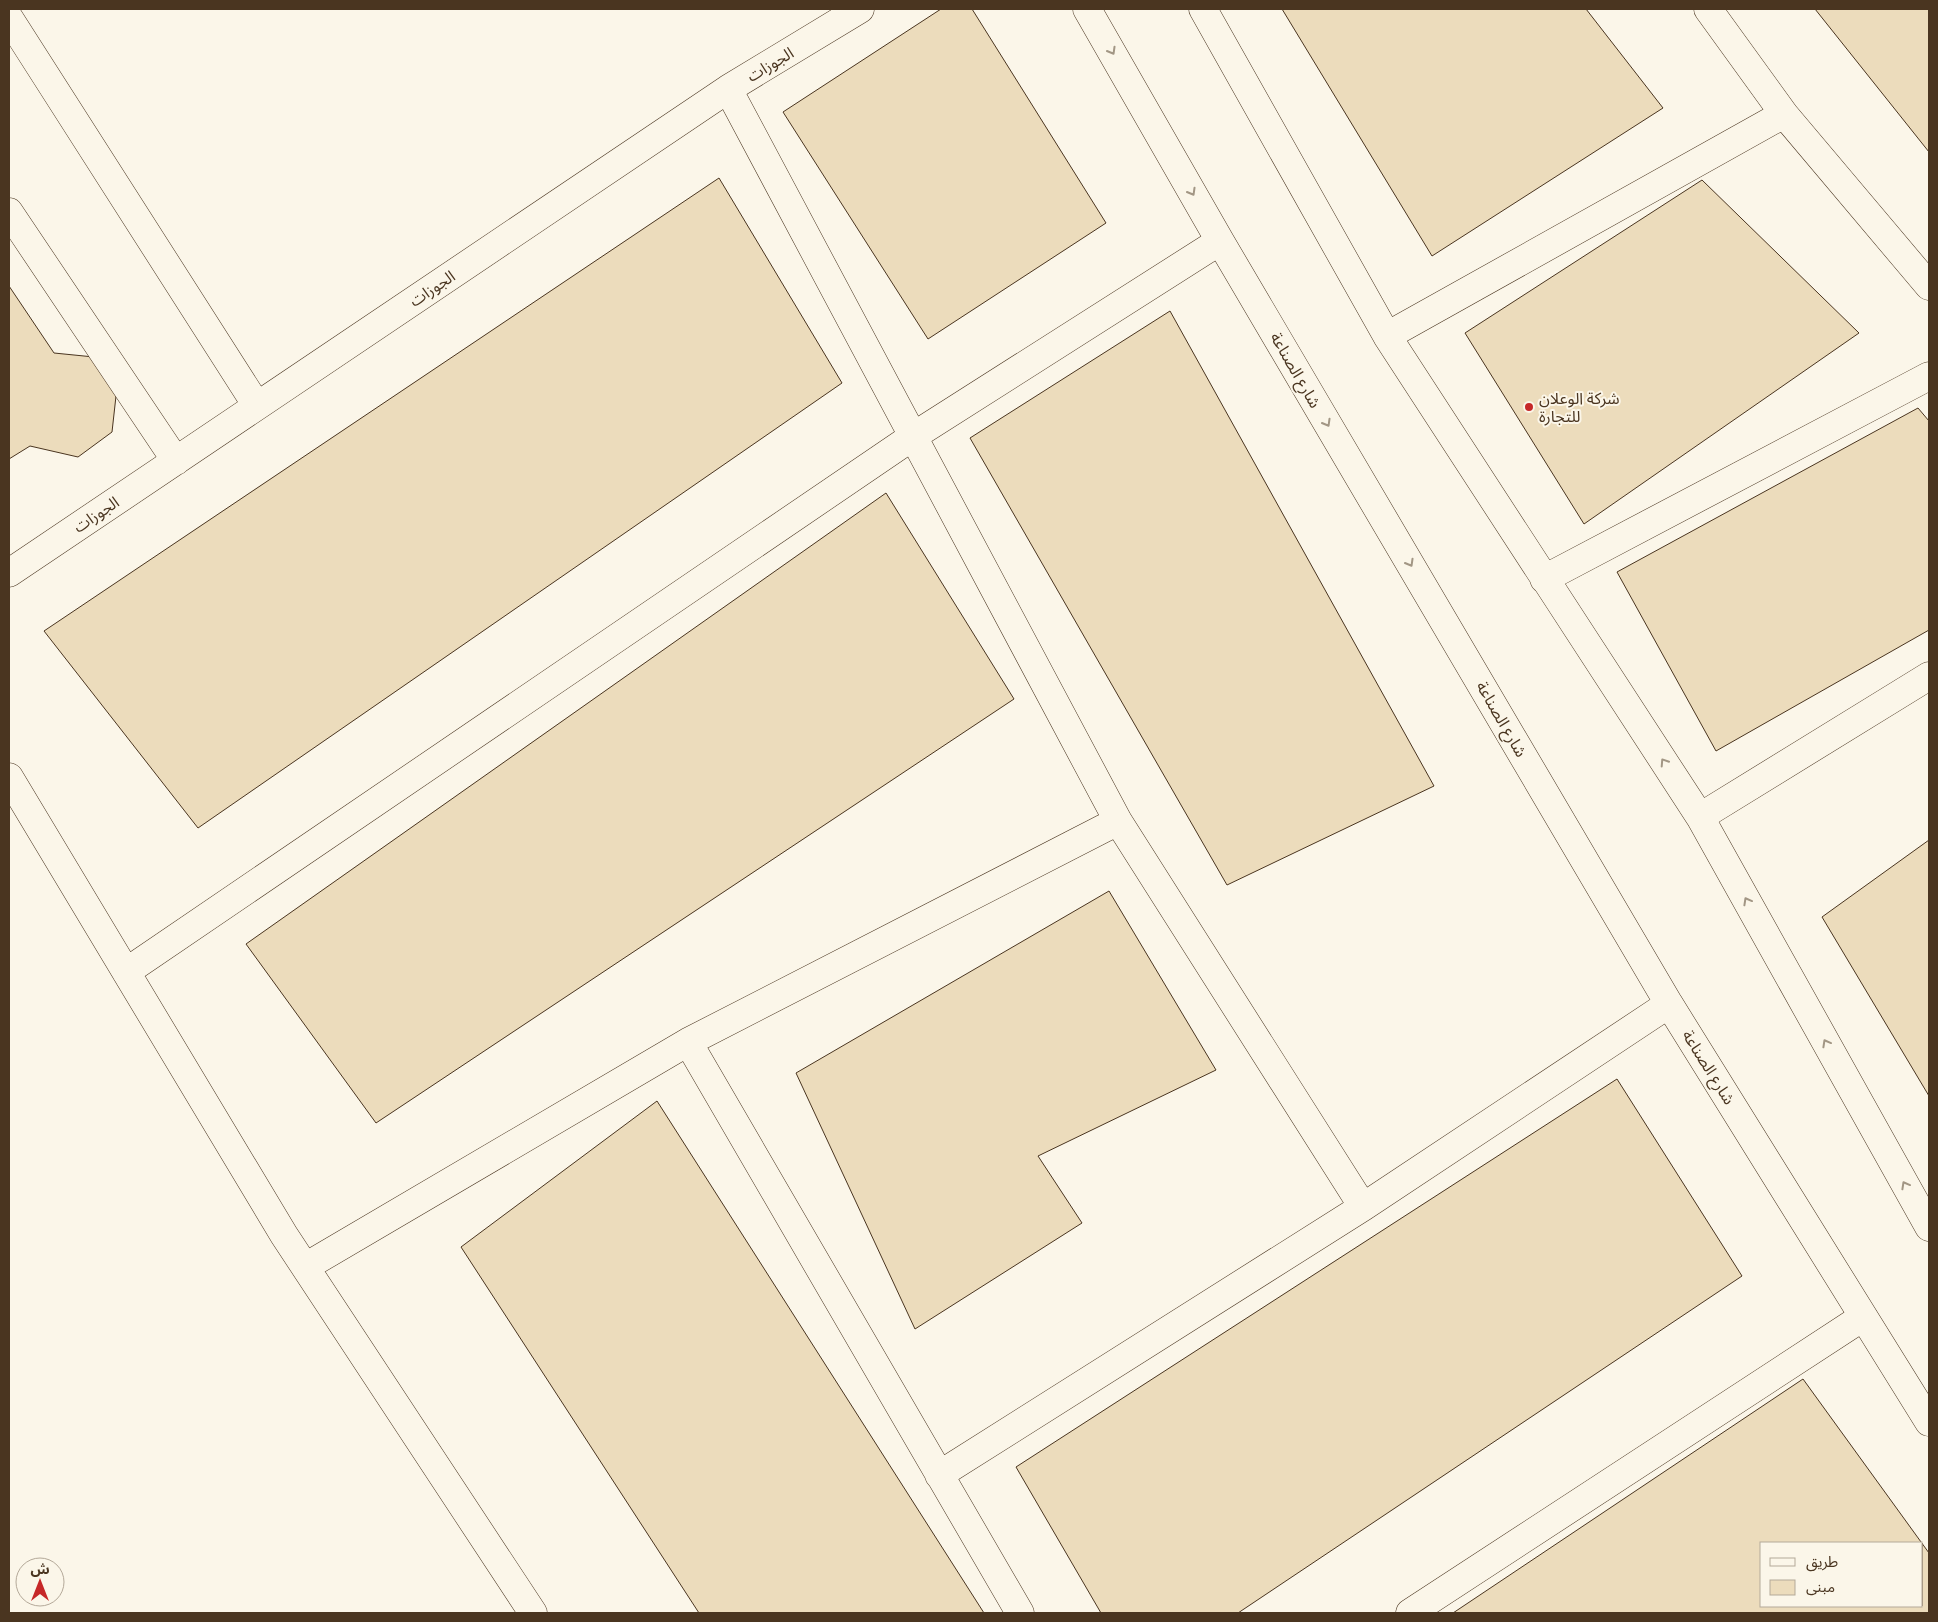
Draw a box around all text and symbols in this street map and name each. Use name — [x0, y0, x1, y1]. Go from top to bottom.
street label: الجوزات — [743, 42, 797, 86]
one-way arrow — [1105, 46, 1115, 55]
one-way arrow — [1186, 187, 1196, 196]
street label: الجوزات — [405, 265, 459, 311]
street label: شارع الصناعة — [1264, 329, 1326, 413]
place label: شركة الوعلان للتجارة — [1539, 388, 1619, 426]
marker: شركة الوعلان للتجارة — [1523, 401, 1535, 413]
one-way arrow — [1321, 418, 1331, 427]
street label: الجوزات — [69, 491, 123, 537]
one-way arrow — [1403, 558, 1413, 567]
street label: شارع الصناعة — [1470, 678, 1532, 762]
one-way arrow — [1661, 758, 1670, 767]
one-way arrow — [1743, 897, 1753, 906]
street label: شارع الصناعة — [1676, 1026, 1740, 1110]
one-way arrow — [1823, 1039, 1833, 1048]
one-way arrow — [1902, 1181, 1912, 1190]
legend — [1760, 1542, 1923, 1607]
text: طريق — [1806, 1552, 1838, 1572]
north arrow — [15, 1557, 65, 1607]
text: ش — [30, 1560, 50, 1578]
text: مبنى — [1806, 1577, 1835, 1596]

